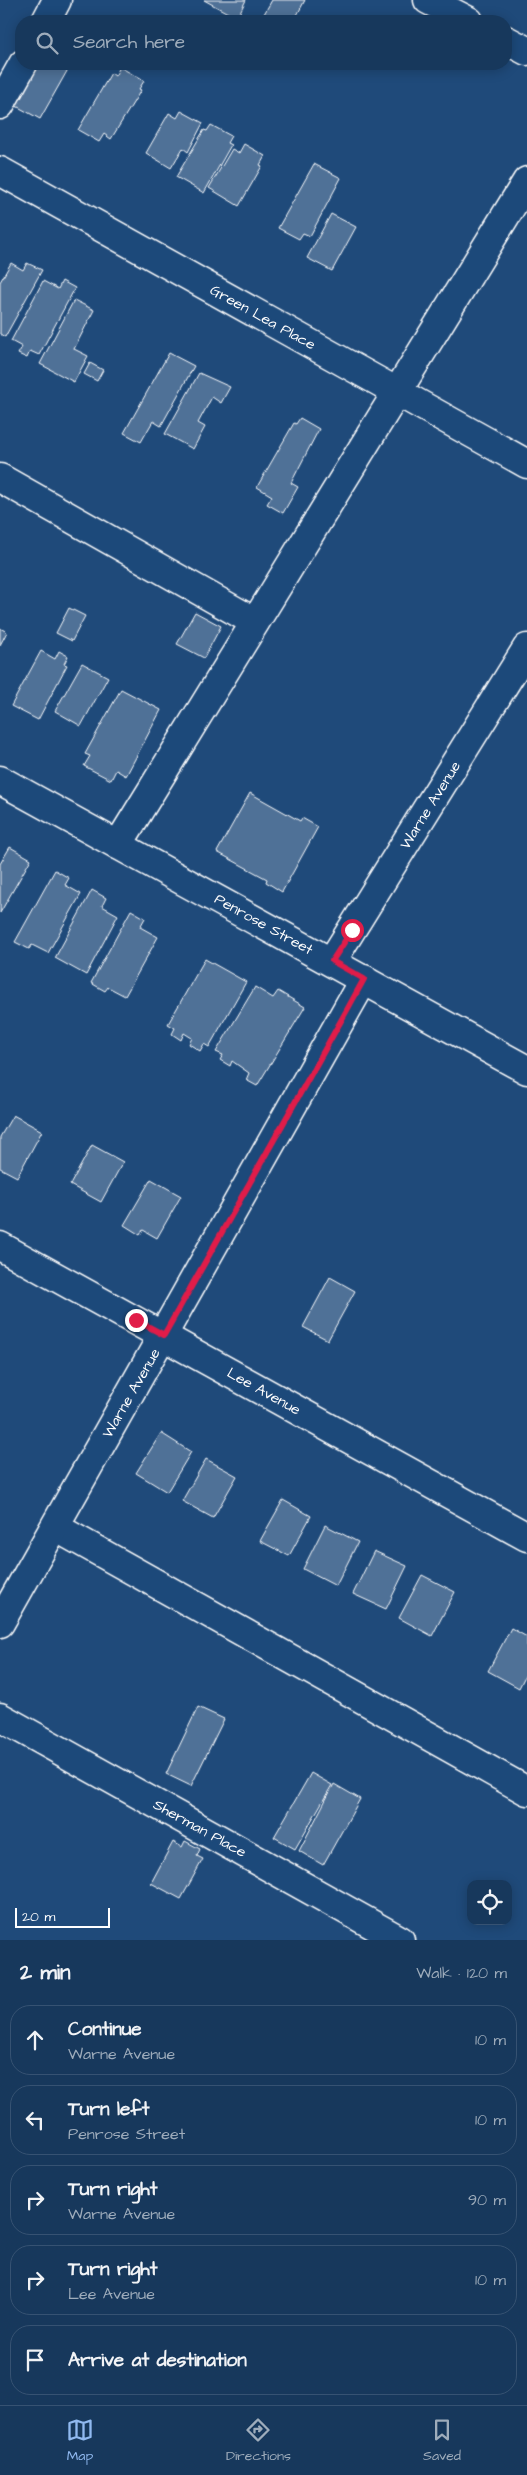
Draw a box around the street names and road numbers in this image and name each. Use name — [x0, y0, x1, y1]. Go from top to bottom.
street label: Green Lea Place — [206, 280, 319, 355]
street label: Warne Avenue — [395, 757, 466, 853]
street label: Penrose Street — [211, 889, 317, 960]
street label: Warne Avenue — [97, 1345, 166, 1442]
street label: Lee Avenue — [223, 1363, 304, 1420]
street label: Sherman Place — [149, 1794, 250, 1863]

